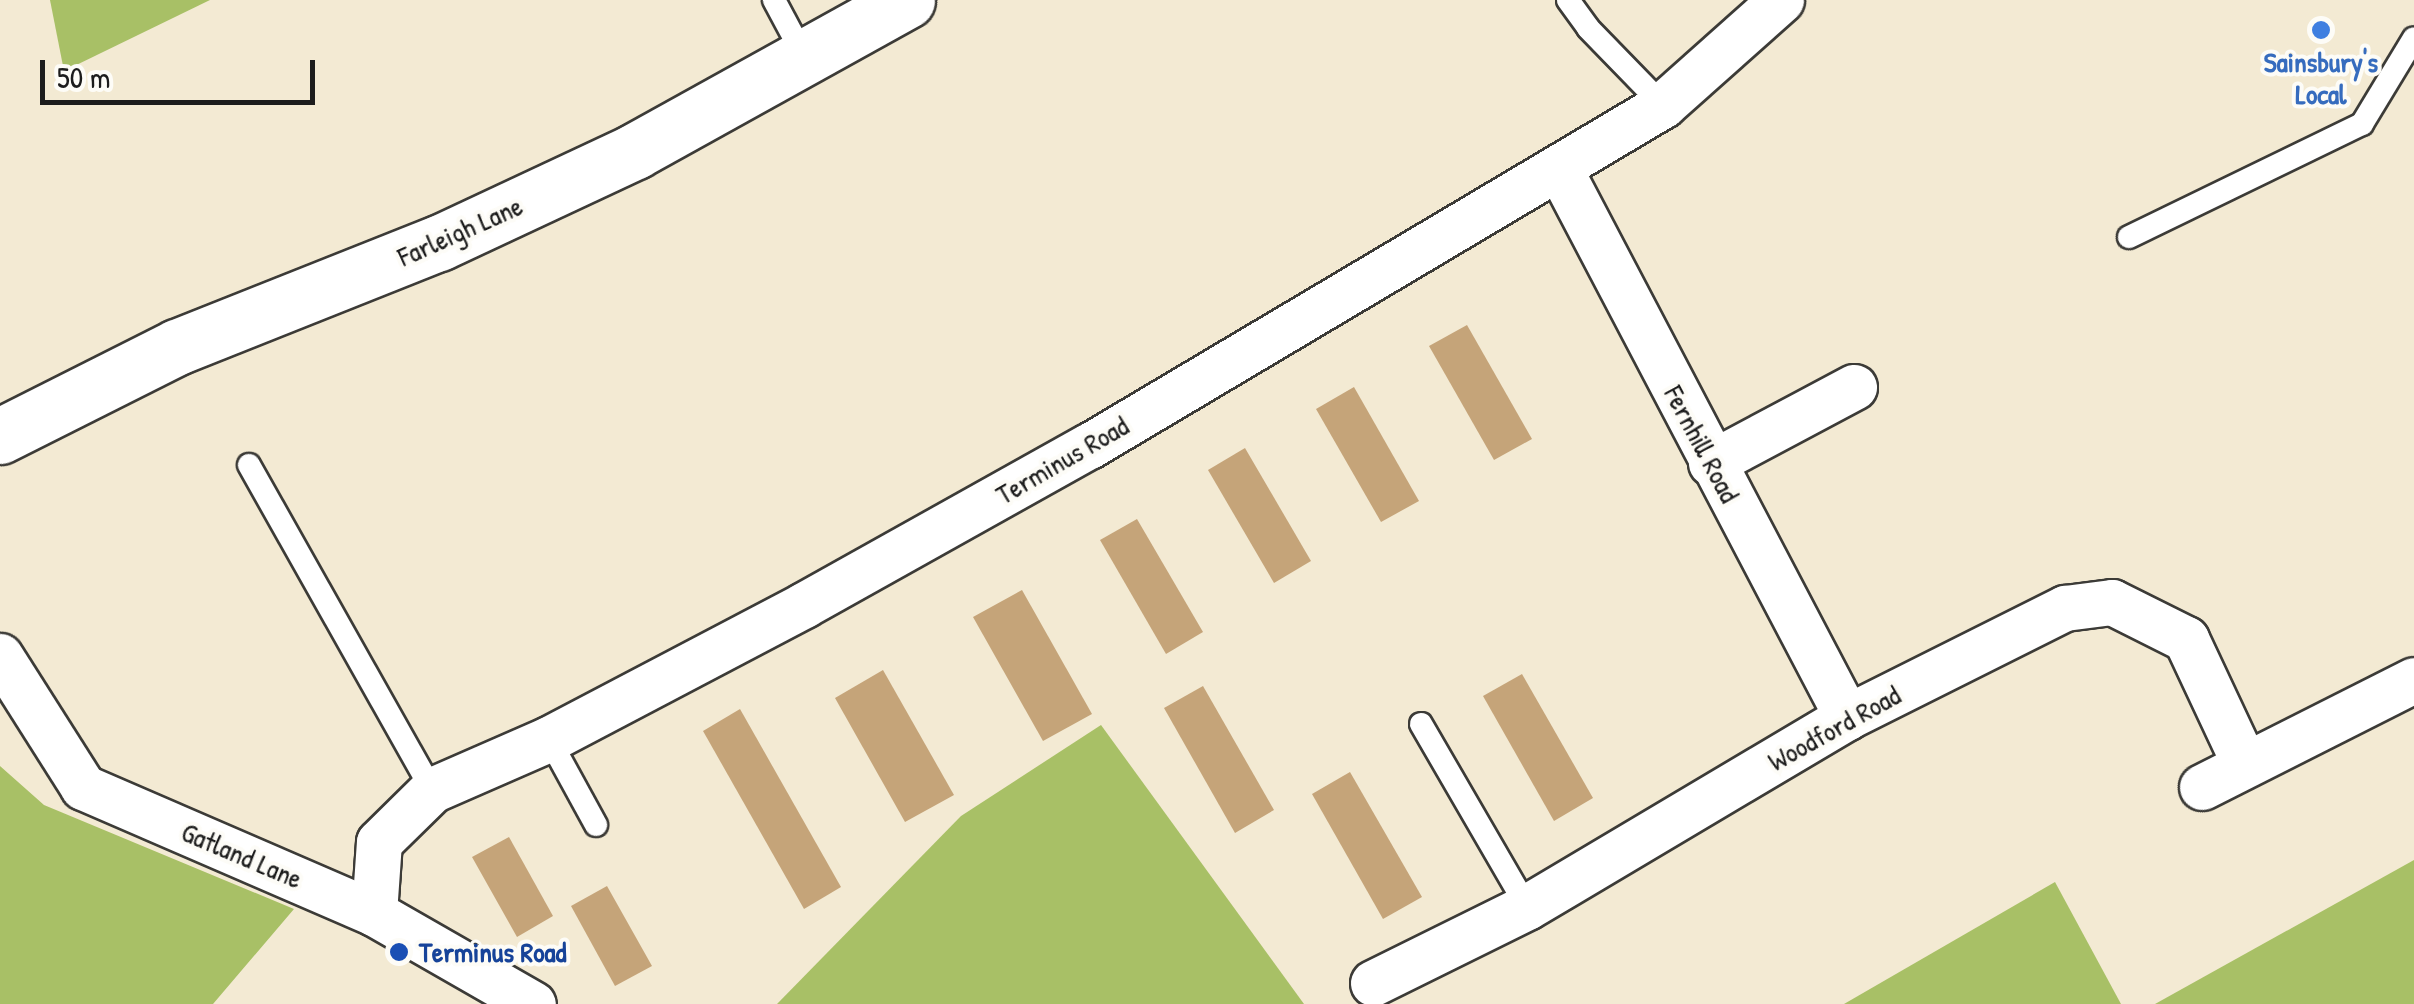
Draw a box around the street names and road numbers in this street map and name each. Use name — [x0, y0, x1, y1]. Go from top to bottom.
street label: Farleigh Lane — [392, 189, 528, 273]
street label: Fernhill Road — [1657, 380, 1747, 508]
street label: Terminus Road — [990, 409, 1134, 511]
street label: Woodford Road — [1762, 678, 1906, 778]
street label: Gatland Lane — [177, 815, 307, 895]

